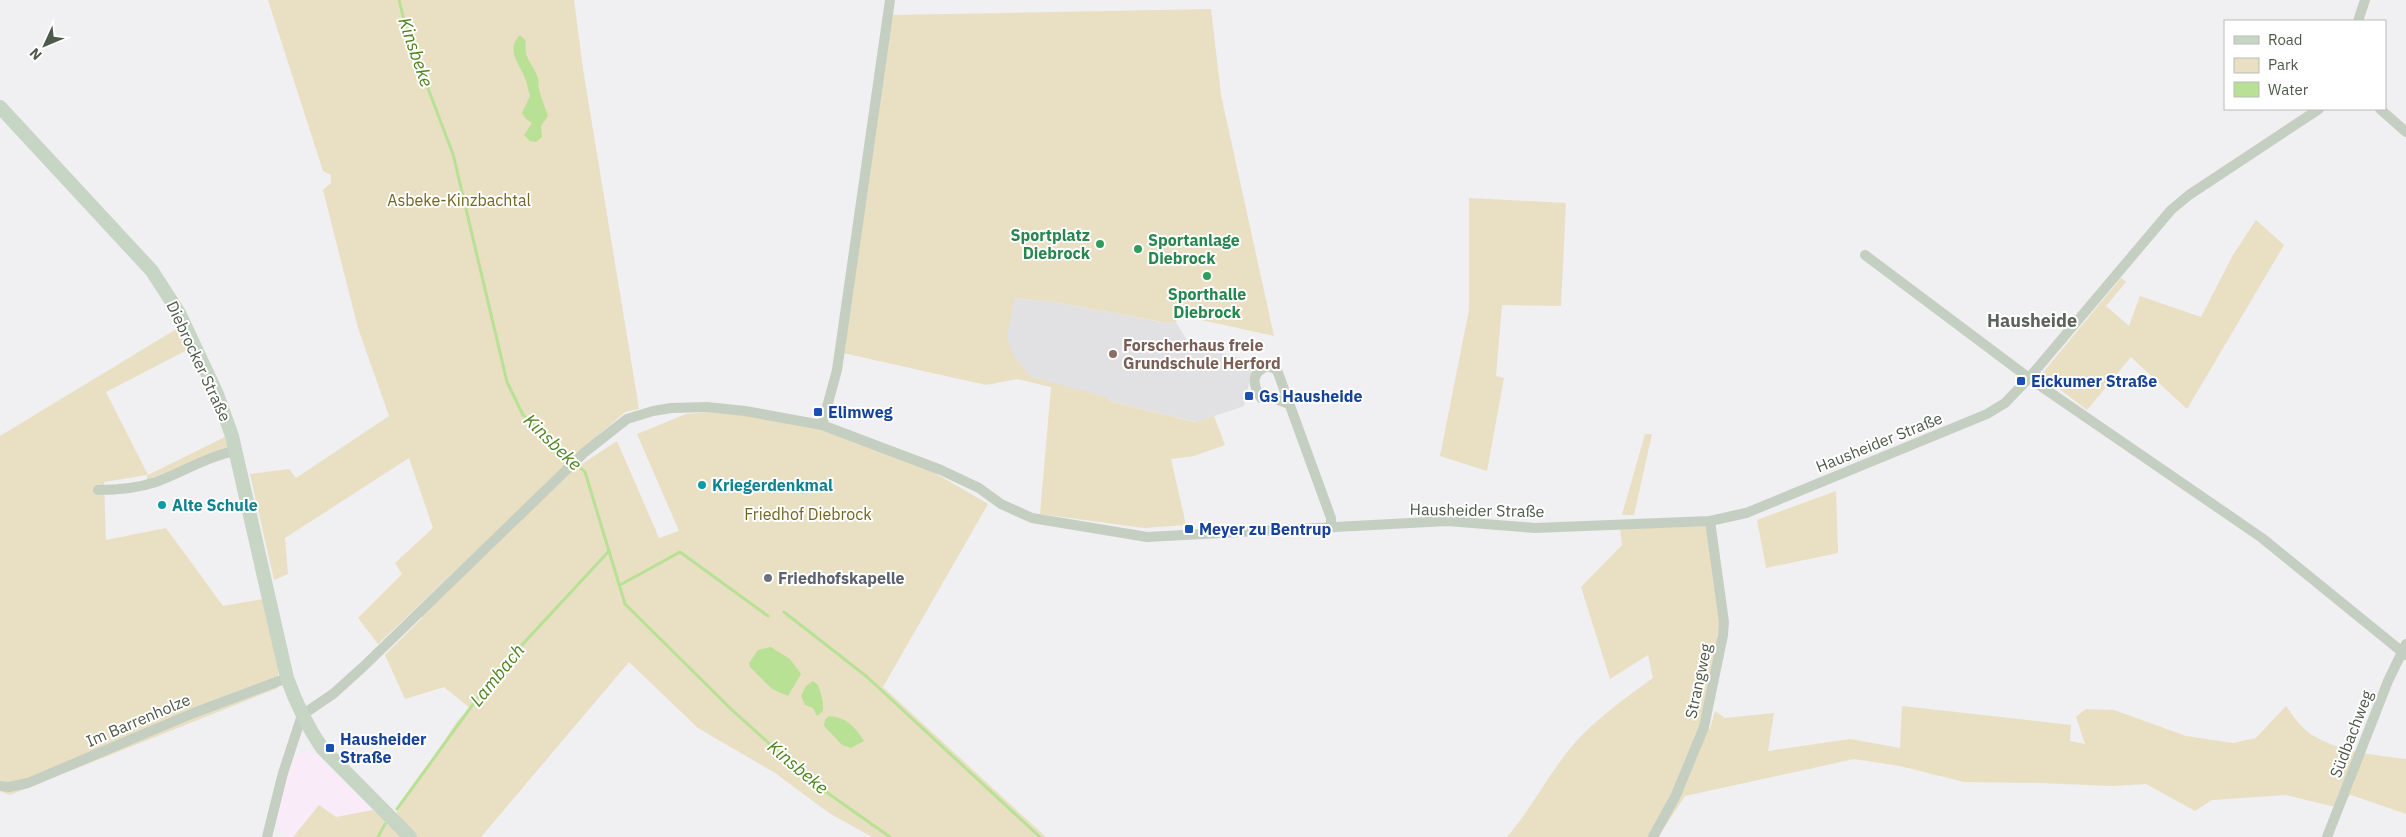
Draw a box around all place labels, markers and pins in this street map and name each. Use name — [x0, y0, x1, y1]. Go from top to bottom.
place label: Sportplatz Diebrock — [1011, 225, 1091, 263]
place label: Sportanlage Diebrock — [1148, 230, 1240, 268]
marker: Sportplatz Diebrock — [1094, 238, 1106, 250]
marker: Sportanlage Diebrock — [1132, 243, 1144, 255]
marker: Sporthalle Diebrock — [1201, 270, 1213, 282]
place label: Sporthalle Diebrock — [1168, 284, 1246, 322]
place label: Forscherhaus freie Grundschule Herford — [1123, 335, 1281, 373]
marker: Forscherhaus freie Grundschule Herford — [1107, 348, 1119, 360]
place label: Eickumer Straße — [2031, 371, 2157, 391]
marker: Eickumer Straße — [2015, 375, 2027, 387]
place label: Gs Hausheide — [1259, 386, 1362, 406]
marker: Gs Hausheide — [1243, 390, 1255, 402]
place label: Elimweg — [828, 402, 893, 422]
marker: Elimweg — [812, 406, 824, 418]
place label: Kriegerdenkmal — [712, 475, 833, 495]
marker: Kriegerdenkmal — [696, 479, 708, 491]
place label: Alte Schule — [172, 495, 258, 515]
marker: Alte Schule — [156, 499, 168, 511]
place label: Meyer zu Bentrup — [1199, 519, 1332, 539]
marker: Meyer zu Bentrup — [1183, 523, 1195, 535]
place label: Friedhofskapelle — [778, 568, 905, 588]
marker: Friedhofskapelle — [762, 572, 774, 584]
place label: Hausheider Straße — [340, 729, 427, 767]
marker: Hausheider Straße — [324, 742, 336, 754]

